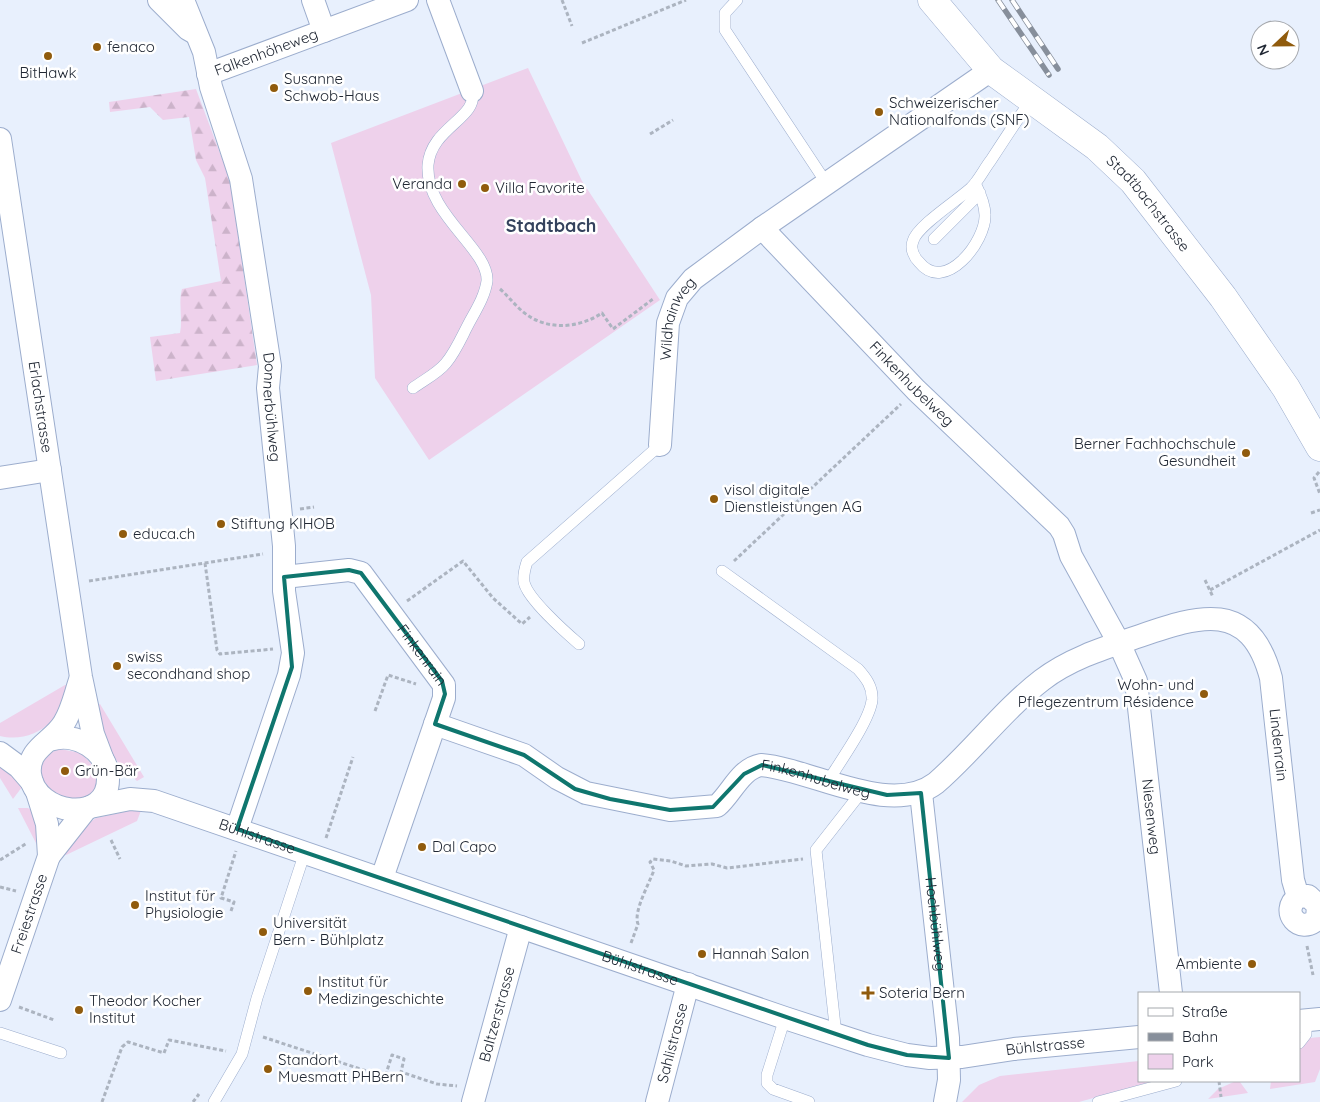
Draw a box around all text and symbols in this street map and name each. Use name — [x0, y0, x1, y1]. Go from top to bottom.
north arrow — [1250, 20, 1300, 70]
street label: Falkenhöheweg — [211, 24, 320, 80]
place label: fenaco — [107, 37, 155, 56]
marker: fenaco — [91, 41, 103, 53]
text: N — [1253, 42, 1273, 58]
marker: BitHawk — [42, 50, 54, 62]
place label: BitHawk — [19, 63, 77, 82]
place label: Susanne Schwob-Haus — [284, 69, 379, 105]
marker: Susanne Schwob-Haus — [268, 82, 280, 94]
place label: Schweizerischer Nationalfonds (SNF) — [889, 93, 1029, 129]
marker: Schweizerischer Nationalfonds (SNF) — [873, 106, 885, 118]
street label: Stadtbachstrasse — [1103, 151, 1194, 255]
place label: Veranda — [392, 174, 452, 193]
marker: Veranda — [456, 178, 468, 190]
place label: Villa Favorite — [495, 178, 585, 197]
marker: Villa Favorite — [479, 182, 491, 194]
district label: Stadtbach — [506, 214, 596, 237]
street label: Wildhainweg — [656, 273, 700, 361]
street label: Finkenhubelweg — [866, 337, 958, 430]
street label: Donnerbühlweg — [259, 351, 285, 463]
street label: Erlachstrasse — [25, 360, 57, 454]
place label: Berner Fachhochschule Gesundheit — [1074, 434, 1236, 470]
marker: Berner Fachhochschule Gesundheit — [1240, 447, 1252, 459]
place label: visol digitale Dienstleistungen AG — [724, 480, 862, 516]
marker: visol digitale Dienstleistungen AG — [708, 493, 720, 505]
place label: Stiftung KIHOB — [231, 514, 335, 533]
marker: Stiftung KIHOB — [215, 518, 227, 530]
place label: educa.ch — [133, 524, 195, 543]
marker: educa.ch — [117, 528, 129, 540]
street label: Finkenrain — [393, 620, 451, 689]
place label: swiss secondhand shop — [127, 647, 250, 683]
marker: swiss secondhand shop — [111, 660, 123, 672]
place label: Wohn- und Pflegezentrum Résidence — [1018, 675, 1194, 711]
marker: Wohn- und Pflegezentrum Résidence — [1198, 688, 1210, 700]
street label: Lindenrain — [1265, 708, 1292, 782]
street label: Finkenhubelweg — [760, 755, 872, 802]
place label: Grün-Bär — [75, 761, 139, 780]
marker: Grün-Bär — [59, 765, 71, 777]
street label: Niesenweg — [1138, 778, 1165, 855]
street label: Bühlstrasse — [217, 814, 298, 858]
place label: Dal Capo — [432, 837, 496, 856]
marker: Dal Capo — [416, 841, 428, 853]
street label: Freiestrasse — [6, 871, 51, 956]
street label: Hochbühlweg — [921, 876, 951, 972]
place label: Institut für Physiologie — [145, 886, 223, 922]
marker: Institut für Physiologie — [129, 899, 141, 911]
place label: Universität Bern - Bühlplatz — [273, 913, 384, 949]
marker: Universität Bern - Bühlplatz — [257, 926, 269, 938]
place label: Hannah Salon — [712, 944, 810, 963]
street label: Bühlstrasse — [600, 946, 681, 990]
marker: Hannah Salon — [696, 948, 708, 960]
place label: Ambiente — [1176, 954, 1242, 973]
marker: Ambiente — [1246, 958, 1258, 970]
street label: Baltzerstrasse — [474, 964, 519, 1064]
place label: Institut für Medizingeschichte — [318, 972, 444, 1008]
place label: Soteria Bern — [879, 983, 965, 1002]
marker: Institut für Medizingeschichte — [302, 985, 314, 997]
marker: Soteria Bern — [861, 986, 875, 1000]
place label: Theodor Kocher Institut — [89, 991, 202, 1027]
legend — [1138, 992, 1300, 1082]
street label: Sahlistrasse — [652, 1001, 692, 1085]
text: Straße — [1182, 1002, 1228, 1021]
marker: Theodor Kocher Institut — [73, 1004, 85, 1016]
text: Bahn — [1182, 1027, 1218, 1046]
street label: Bühlstrasse — [1004, 1032, 1086, 1059]
place label: Standort Muesmatt PHBern — [278, 1050, 404, 1086]
text: Park — [1182, 1052, 1214, 1071]
marker: Standort Muesmatt PHBern — [262, 1063, 274, 1075]

